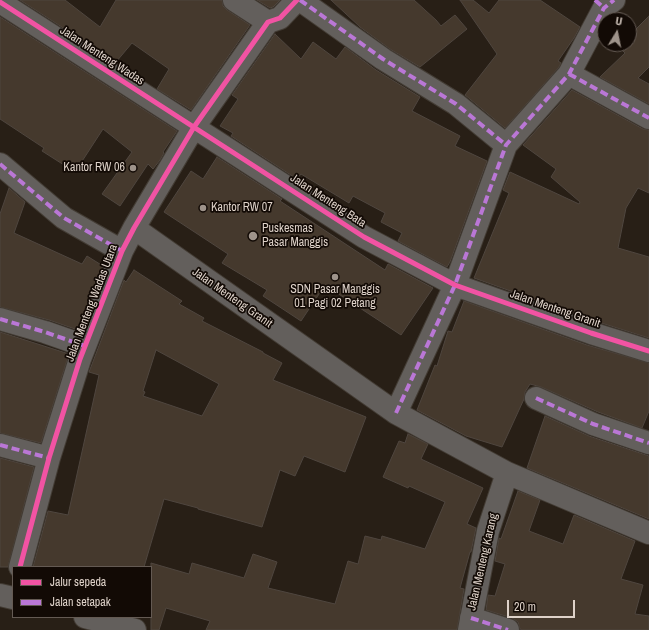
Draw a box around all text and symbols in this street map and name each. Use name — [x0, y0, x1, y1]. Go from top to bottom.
north arrow — [597, 12, 637, 52]
text: U — [614, 14, 623, 29]
street label: Jalan Menteng Wadas — [57, 23, 147, 89]
place label: Kantor RW 06 — [63, 161, 125, 175]
marker: Kantor RW 06 — [128, 163, 138, 173]
street label: Jalan Menteng Bata — [287, 171, 369, 231]
place label: Kantor RW 07 — [211, 201, 273, 215]
marker: Kantor RW 07 — [198, 203, 208, 213]
place label: Puskesmas Pasar Manggis — [262, 222, 328, 250]
marker: Puskesmas Pasar Manggis — [247, 230, 259, 242]
street label: Jalan Menteng Wadas Utara — [63, 242, 121, 364]
street label: Jalan Menteng Granit — [189, 265, 275, 331]
marker: SDN Pasar Manggis 01 Pagi 02 Petang — [330, 272, 340, 282]
place label: SDN Pasar Manggis 01 Pagi 02 Petang — [290, 283, 380, 311]
street label: Jalan Menteng Granit — [508, 287, 602, 331]
street label: Jalan Menteng Karang — [465, 512, 501, 612]
legend — [12, 566, 152, 618]
text: Jalur sepeda — [50, 574, 106, 590]
scale bar — [509, 592, 577, 618]
text: Jalan setapak — [50, 594, 111, 610]
text: 20 m — [514, 599, 536, 615]

